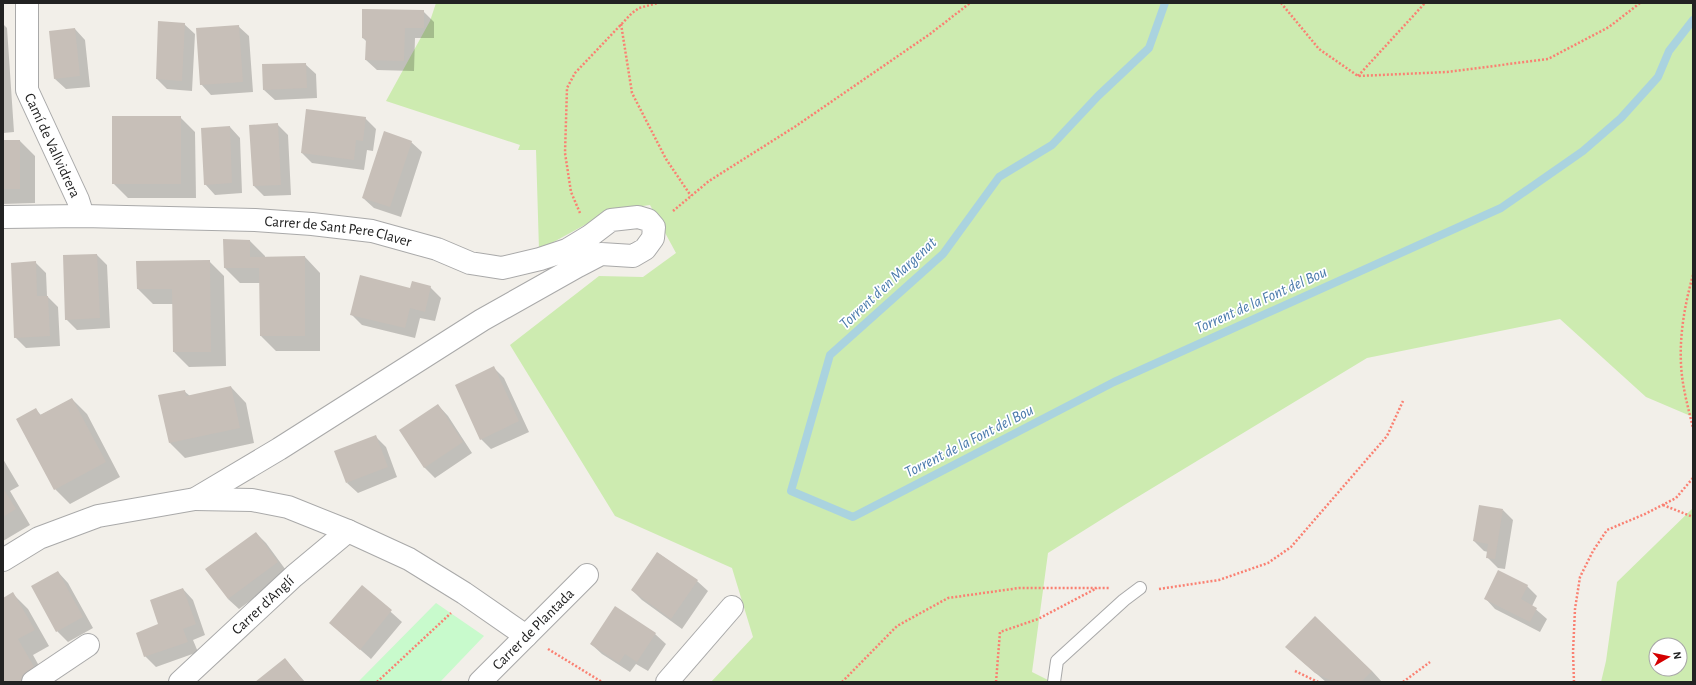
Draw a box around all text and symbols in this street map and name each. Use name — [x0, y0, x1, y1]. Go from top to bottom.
street label: Camí de Vallvidrera — [22, 91, 83, 200]
street label: Carrer de Sant Pere Claver — [264, 213, 414, 249]
water label: Torrent d'en Margenat — [836, 234, 940, 332]
water label: Torrent de la Font del Bou — [1193, 264, 1329, 336]
water label: Torrent de la Font del Bou — [902, 401, 1036, 481]
street label: Carrer d'Anglí — [229, 572, 297, 637]
street label: Carrer de Plantada — [489, 585, 577, 673]
north arrow — [1648, 637, 1688, 677]
text: N — [1671, 651, 1683, 660]

